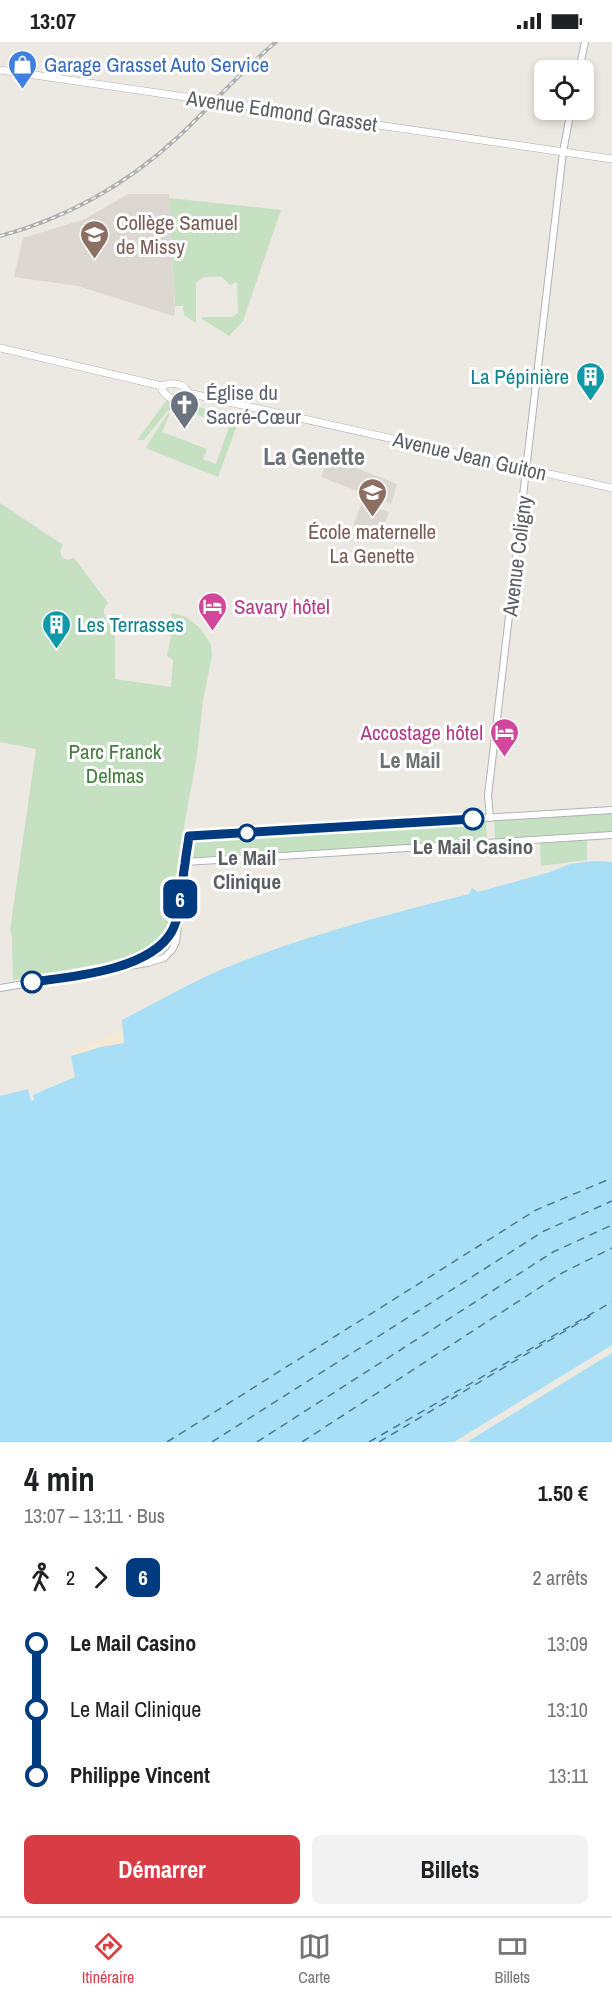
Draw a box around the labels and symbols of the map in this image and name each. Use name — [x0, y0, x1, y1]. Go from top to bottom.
shop icon: Garage Grasset Auto Service — [7, 48, 39, 90]
place label: Garage Grasset Auto Service — [44, 50, 269, 79]
street label: Avenue Edmond Grasset — [184, 83, 379, 139]
place label: Collège Samuel de Missy — [116, 208, 238, 261]
school or university icon: Collège Samuel de Missy — [79, 218, 111, 260]
building icon: La Pépinière — [574, 360, 606, 402]
place label: La Pépinière — [470, 362, 569, 391]
place label: Église du Sacré-Cœur — [206, 378, 301, 431]
church icon: Église du Sacré-Cœur — [169, 388, 201, 430]
street label: Avenue Jean Guiton — [389, 424, 550, 488]
district label: La Genette — [263, 440, 365, 472]
school or university icon: École maternelle La Genette — [356, 476, 388, 518]
street label: Avenue Coligny — [495, 494, 539, 619]
place label: École maternelle La Genette — [308, 517, 436, 570]
hotel icon: Savary hôtel — [197, 590, 229, 632]
place label: Savary hôtel — [234, 592, 330, 621]
building icon: Les Terrasses — [40, 608, 72, 650]
place label: Les Terrasses — [77, 610, 184, 639]
hotel icon: Accostage hôtel — [488, 716, 520, 758]
place label: Accostage hôtel — [359, 718, 483, 747]
park label: Parc Franck Delmas — [69, 737, 162, 790]
district label: Le Mail — [379, 745, 441, 775]
marker: Le Mail Casino — [462, 808, 484, 830]
marker: Le Mail Clinique — [238, 824, 256, 842]
place label: Le Mail Casino — [413, 832, 533, 861]
place label: Le Mail Clinique — [213, 843, 281, 896]
line badge: 6 — [160, 880, 200, 918]
unlabelled marker — [21, 971, 43, 993]

